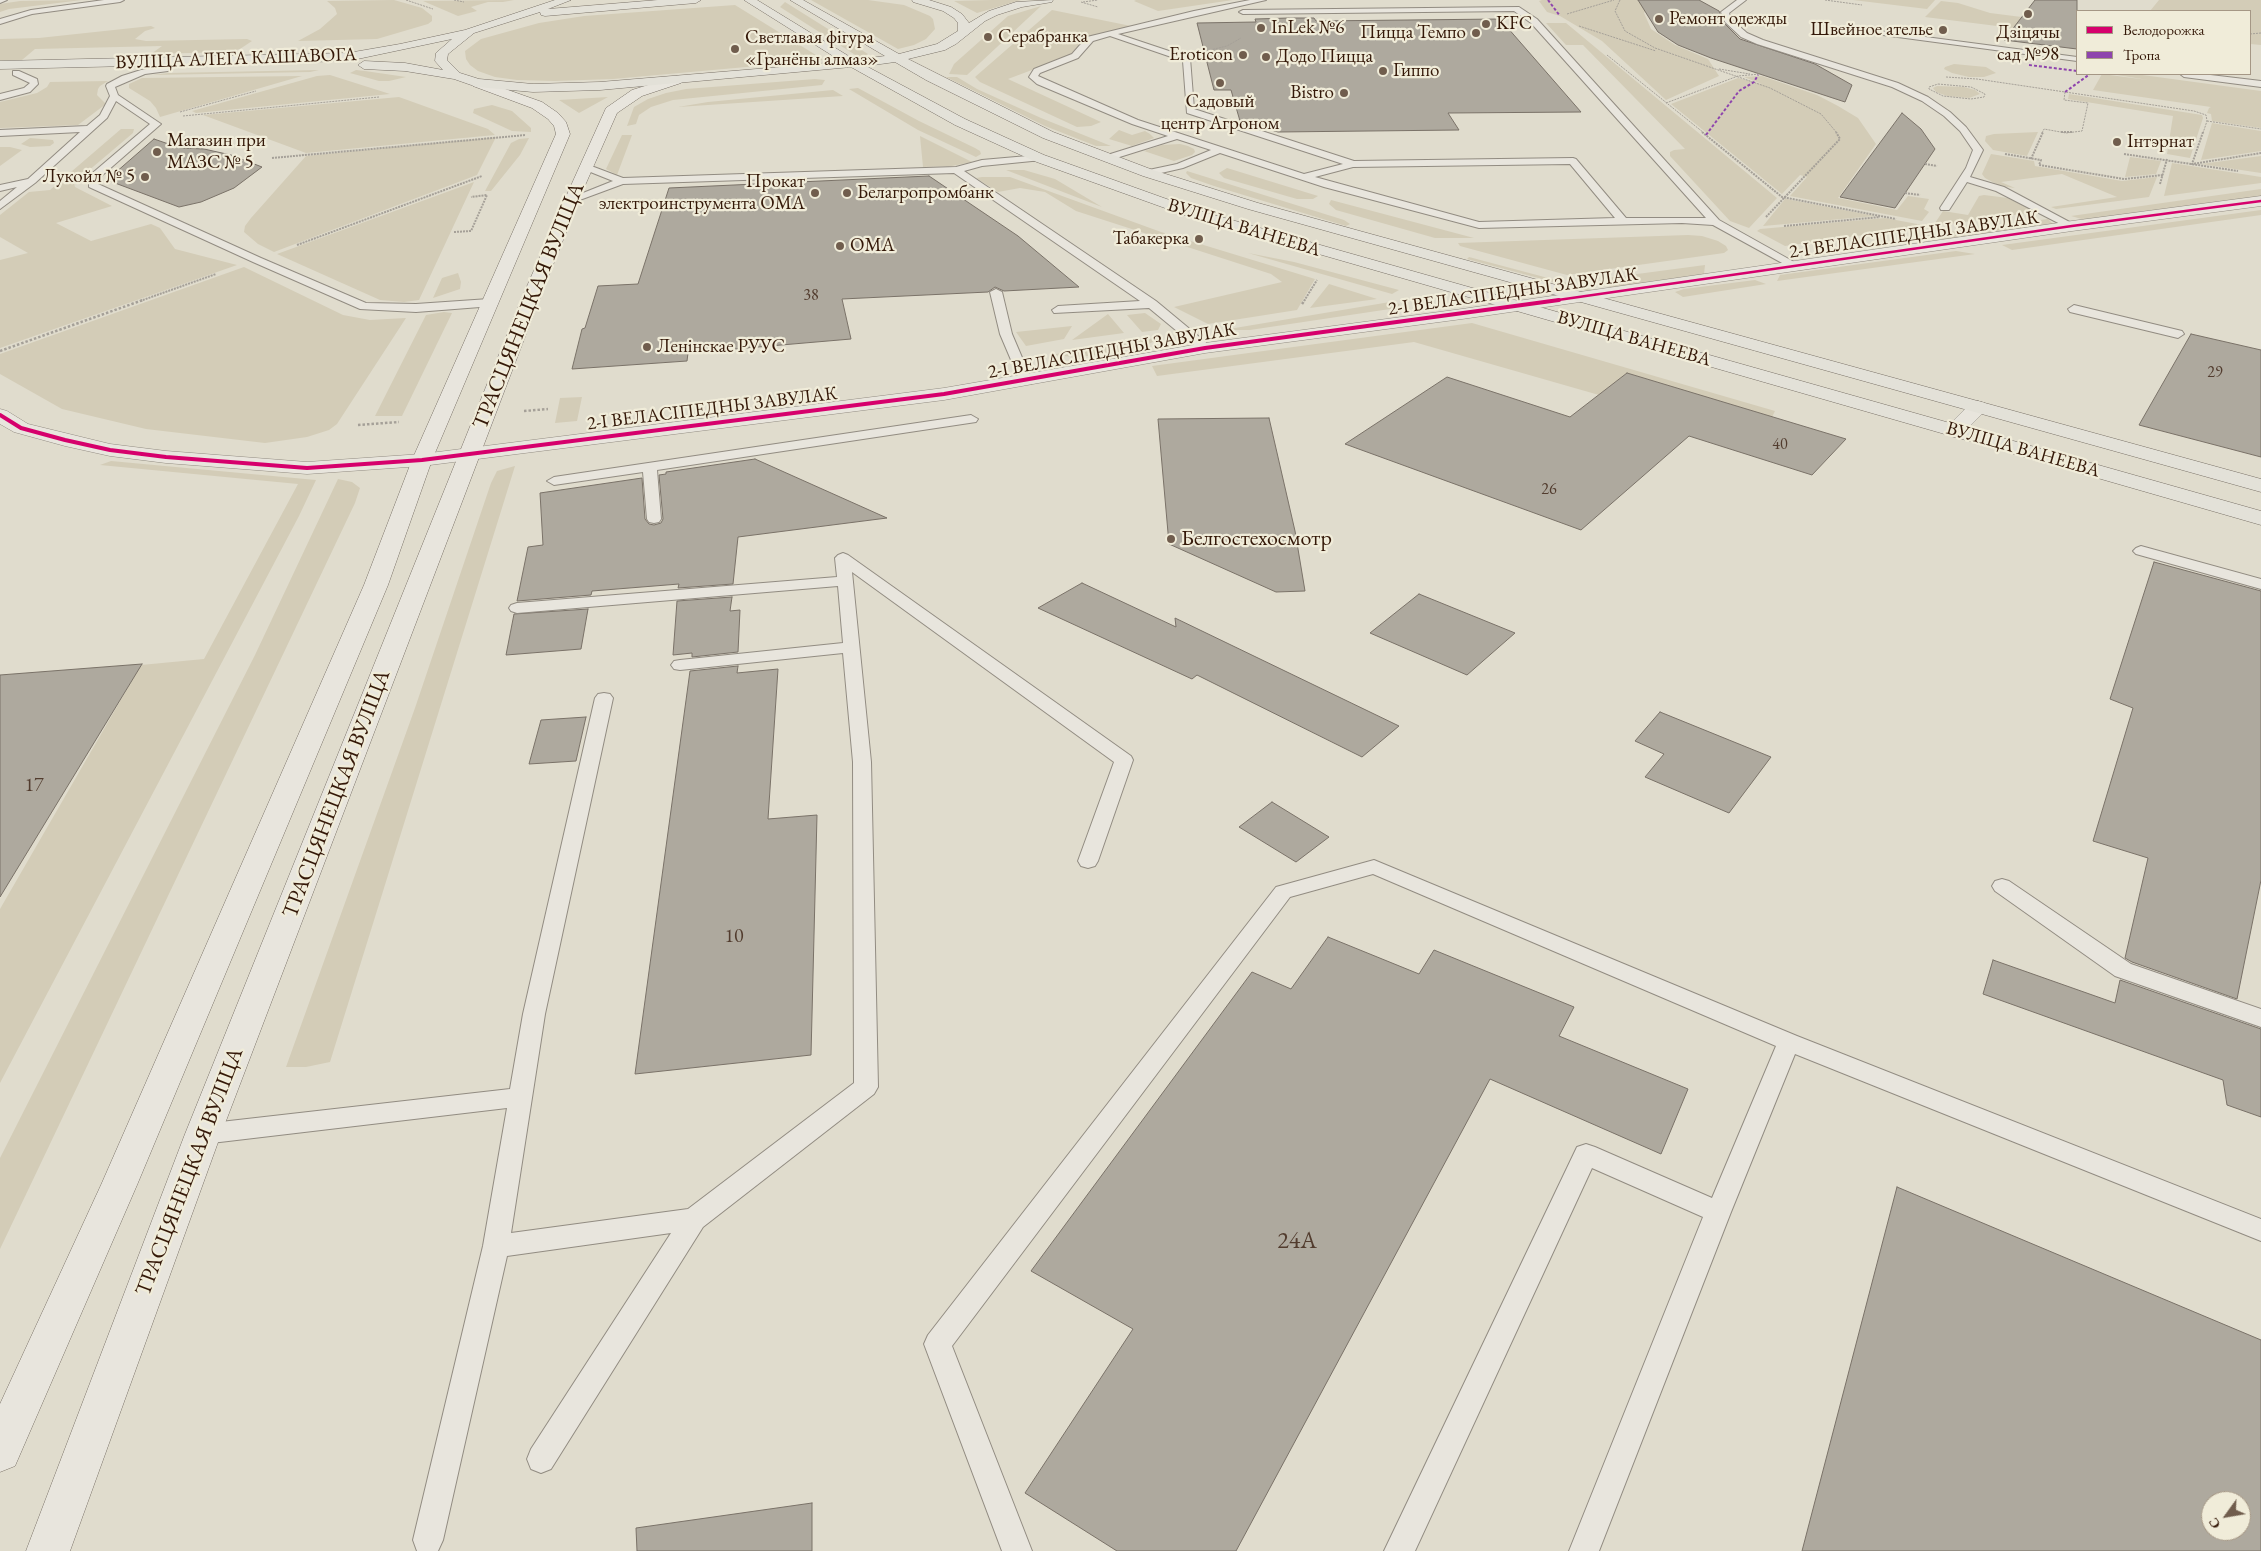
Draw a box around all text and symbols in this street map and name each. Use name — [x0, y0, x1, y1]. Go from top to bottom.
place label: Ремонт одежды — [1669, 8, 1787, 30]
marker: Дзіцячы сад №98 — [2022, 8, 2034, 20]
legend — [2076, 10, 2251, 75]
place label: KFC — [1496, 13, 1532, 35]
marker: Ремонт одежды — [1653, 13, 1665, 25]
place label: InLek №6 — [1271, 17, 1344, 39]
marker: KFC — [1480, 18, 1492, 30]
place label: Швейное ателье — [1810, 19, 1933, 41]
text: Велодорожка — [2123, 20, 2204, 39]
marker: InLek №6 — [1255, 22, 1267, 34]
place label: Пицца Темпо — [1360, 22, 1466, 44]
place label: Дзіцячы сад №98 — [1996, 22, 2060, 66]
marker: Швейное ателье — [1937, 24, 1949, 36]
place label: Серабранка — [998, 26, 1088, 48]
place label: Светлавая фігура «Гранёны алмаз» — [745, 27, 878, 71]
marker: Пицца Темпо — [1470, 27, 1482, 39]
marker: Серабранка — [982, 31, 994, 43]
street label: ВУЛІЦА АЛЕГА КАШАВОГА — [115, 43, 357, 75]
marker: Светлавая фігура «Гранёны алмаз» — [729, 43, 741, 55]
place label: Eroticon — [1169, 44, 1233, 66]
text: Тропа — [2123, 45, 2160, 64]
place label: Додо Пицца — [1276, 46, 1373, 68]
marker: Eroticon — [1237, 49, 1249, 61]
marker: Додо Пицца — [1260, 51, 1272, 63]
place label: Гиппо — [1393, 60, 1439, 82]
marker: Гиппо — [1377, 65, 1389, 77]
marker: Садовый центр Агроном — [1214, 77, 1226, 89]
place label: Bistro — [1290, 82, 1334, 104]
marker: Bistro — [1338, 87, 1350, 99]
place label: Садовый центр Агроном — [1161, 91, 1279, 135]
place label: Магазин при МАЗС № 5 — [167, 130, 266, 174]
place label: Інтэрнат — [2127, 131, 2194, 153]
marker: Інтэрнат — [2111, 136, 2123, 148]
marker: Магазин при МАЗС № 5 — [151, 146, 163, 158]
place label: Лукойл № 5 — [43, 166, 135, 188]
marker: Лукойл № 5 — [139, 171, 151, 183]
place label: Прокат электроинструмента ОМА — [599, 171, 805, 215]
street label: ТРАСЦЯНЕЦКАЯ ВУЛІЦА — [467, 179, 591, 433]
place label: Белагропромбанк — [857, 182, 994, 204]
marker: Прокат электроинструмента ОМА — [809, 187, 821, 199]
marker: Белагропромбанк — [841, 187, 853, 199]
street label: ВУЛІЦА ВАНЕЕВА — [1165, 194, 1323, 262]
street label: 2-І ВЕЛАСІПЕДНЫ ЗАВУЛАК — [1788, 206, 2040, 264]
place label: Табакерка — [1112, 228, 1189, 250]
marker: Табакерка — [1193, 233, 1205, 245]
place label: ОМА — [850, 235, 895, 257]
marker: ОМА — [834, 240, 846, 252]
street label: 2-І ВЕЛАСІПЕДНЫ ЗАВУЛАК — [1387, 263, 1639, 321]
house number: 38 — [803, 286, 819, 306]
street label: ВУЛІЦА ВАНЕЕВА — [1555, 306, 1713, 372]
street label: 2-І ВЕЛАСІПЕДНЫ ЗАВУЛАК — [986, 318, 1238, 384]
place label: Ленінскае РУУС — [657, 336, 785, 358]
marker: Ленінскае РУУС — [641, 341, 653, 353]
house number: 29 — [2207, 363, 2223, 383]
street label: 2-І ВЕЛАСІПЕДНЫ ЗАВУЛАК — [586, 382, 838, 436]
street label: ВУЛІЦА ВАНЕЕВА — [1944, 417, 2102, 483]
house number: 40 — [1772, 435, 1788, 455]
house number: 26 — [1541, 480, 1557, 500]
place label: Белгостехосмотр — [1181, 526, 1332, 552]
marker: Белгостехосмотр — [1165, 533, 1177, 545]
street label: ТРАСЦЯНЕЦКАЯ ВУЛІЦА — [277, 666, 397, 922]
house number: 17 — [24, 774, 44, 798]
house number: 10 — [724, 925, 744, 949]
street label: ТРАСЦЯНЕЦКАЯ ВУЛІЦА — [130, 1044, 250, 1300]
house number: 24А — [1277, 1227, 1317, 1255]
north arrow — [2201, 1491, 2251, 1541]
text: С — [2204, 1514, 2224, 1532]

